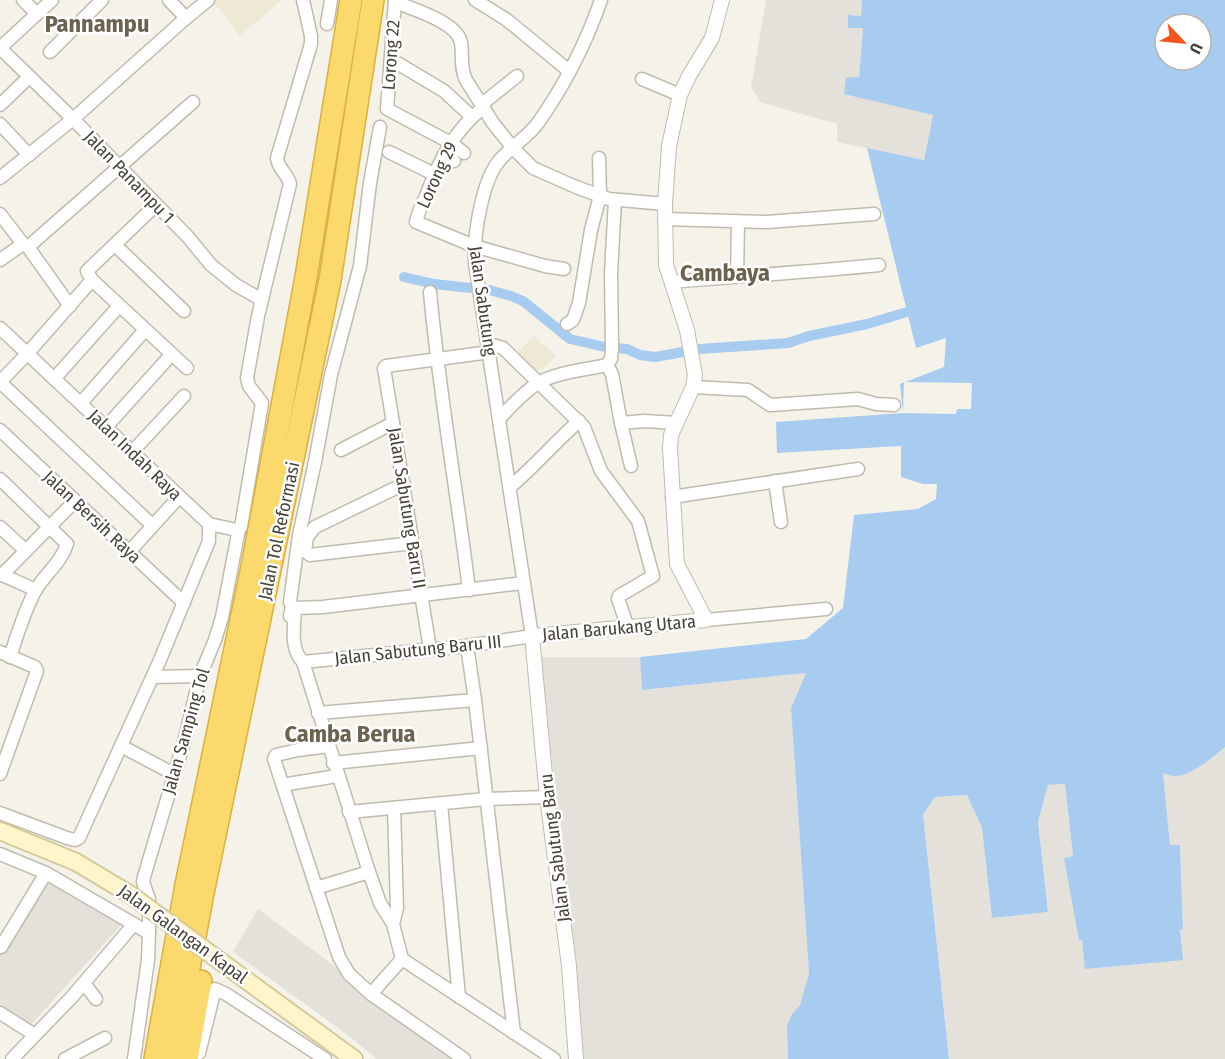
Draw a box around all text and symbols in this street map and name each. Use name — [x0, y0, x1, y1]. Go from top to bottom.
district label: Pannampu — [45, 10, 149, 38]
north arrow — [1153, 12, 1213, 72]
street label: Lorong 22 — [378, 19, 404, 91]
text: U — [1185, 40, 1207, 57]
street label: Jalan Panampu 1 — [79, 126, 179, 228]
street label: Lorong 29 — [412, 138, 462, 212]
street label: Jalan Sabutung — [464, 245, 502, 358]
district label: Cambaya — [680, 259, 770, 287]
street label: Jalan Indah Raya — [84, 405, 187, 505]
street label: Jalan Sabutung Baru II — [383, 426, 431, 590]
street label: Jalan Tol Reformasi — [254, 460, 304, 602]
street label: Jalan Bersih Raya — [38, 466, 146, 568]
street label: Jalan Barukang Utara — [541, 610, 697, 646]
street label: Jalan Sabutung Baru III — [333, 630, 503, 670]
street label: Jalan Samping Tol — [157, 665, 215, 797]
district label: Camba Berua — [284, 720, 416, 748]
street label: Jalan Sabutung Baru — [535, 773, 575, 923]
street label: Jalan Galangan Kapal — [114, 880, 252, 988]

